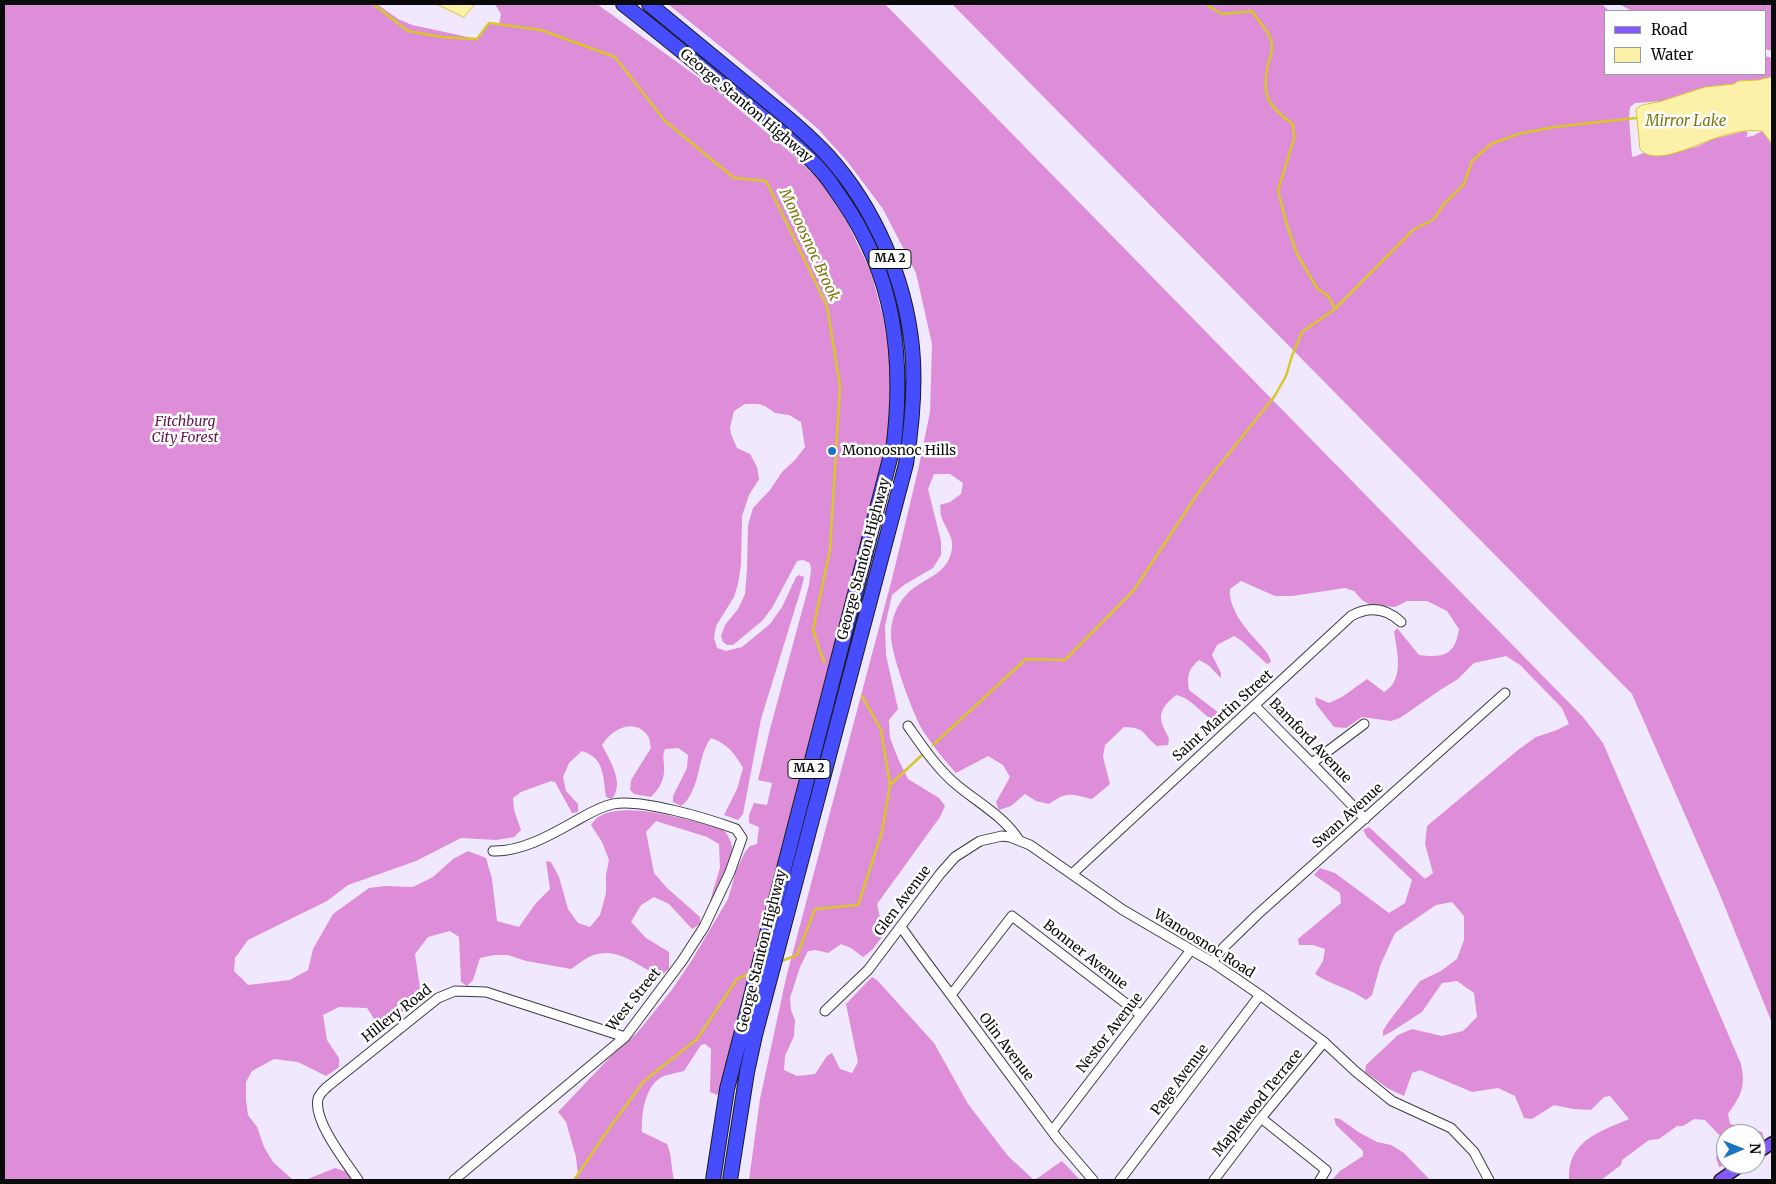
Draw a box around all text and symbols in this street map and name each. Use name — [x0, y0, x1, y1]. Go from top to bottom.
legend — [1604, 10, 1766, 75]
text: Road — [1651, 20, 1687, 39]
text: Water — [1651, 45, 1693, 64]
street label: George Stanton Highway — [676, 46, 816, 166]
water label: Mirror Lake — [1645, 113, 1727, 131]
water label: Monoosnoc Brook — [775, 186, 843, 304]
road number: MA 2 — [869, 250, 911, 268]
park label: Fitchburg City Forest — [152, 414, 218, 447]
place label: Monoosnoc Hills — [842, 443, 956, 459]
marker: Monoosnoc Hills — [826, 445, 838, 457]
street label: George Stanton Highway — [834, 476, 894, 642]
street label: Saint Martin Street — [1169, 667, 1277, 765]
street label: Bamford Avenue — [1265, 695, 1355, 787]
road number: MA 2 — [788, 760, 830, 779]
street label: Swan Avenue — [1309, 780, 1387, 852]
street label: Glen Avenue — [871, 863, 935, 939]
street label: George Stanton Highway — [734, 868, 790, 1034]
street label: Wanoosnoc Road — [1150, 906, 1258, 982]
street label: Bonner Avenue — [1039, 917, 1131, 993]
street label: West Street — [603, 965, 665, 1035]
street label: Hillery Road — [359, 982, 435, 1046]
street label: Nestor Avenue — [1074, 990, 1146, 1076]
street label: Olin Avenue — [975, 1010, 1037, 1084]
street label: Page Avenue — [1148, 1041, 1212, 1119]
street label: Maplewood Terrace — [1210, 1046, 1306, 1160]
north arrow — [1716, 1124, 1766, 1174]
text: N — [1746, 1143, 1764, 1154]

